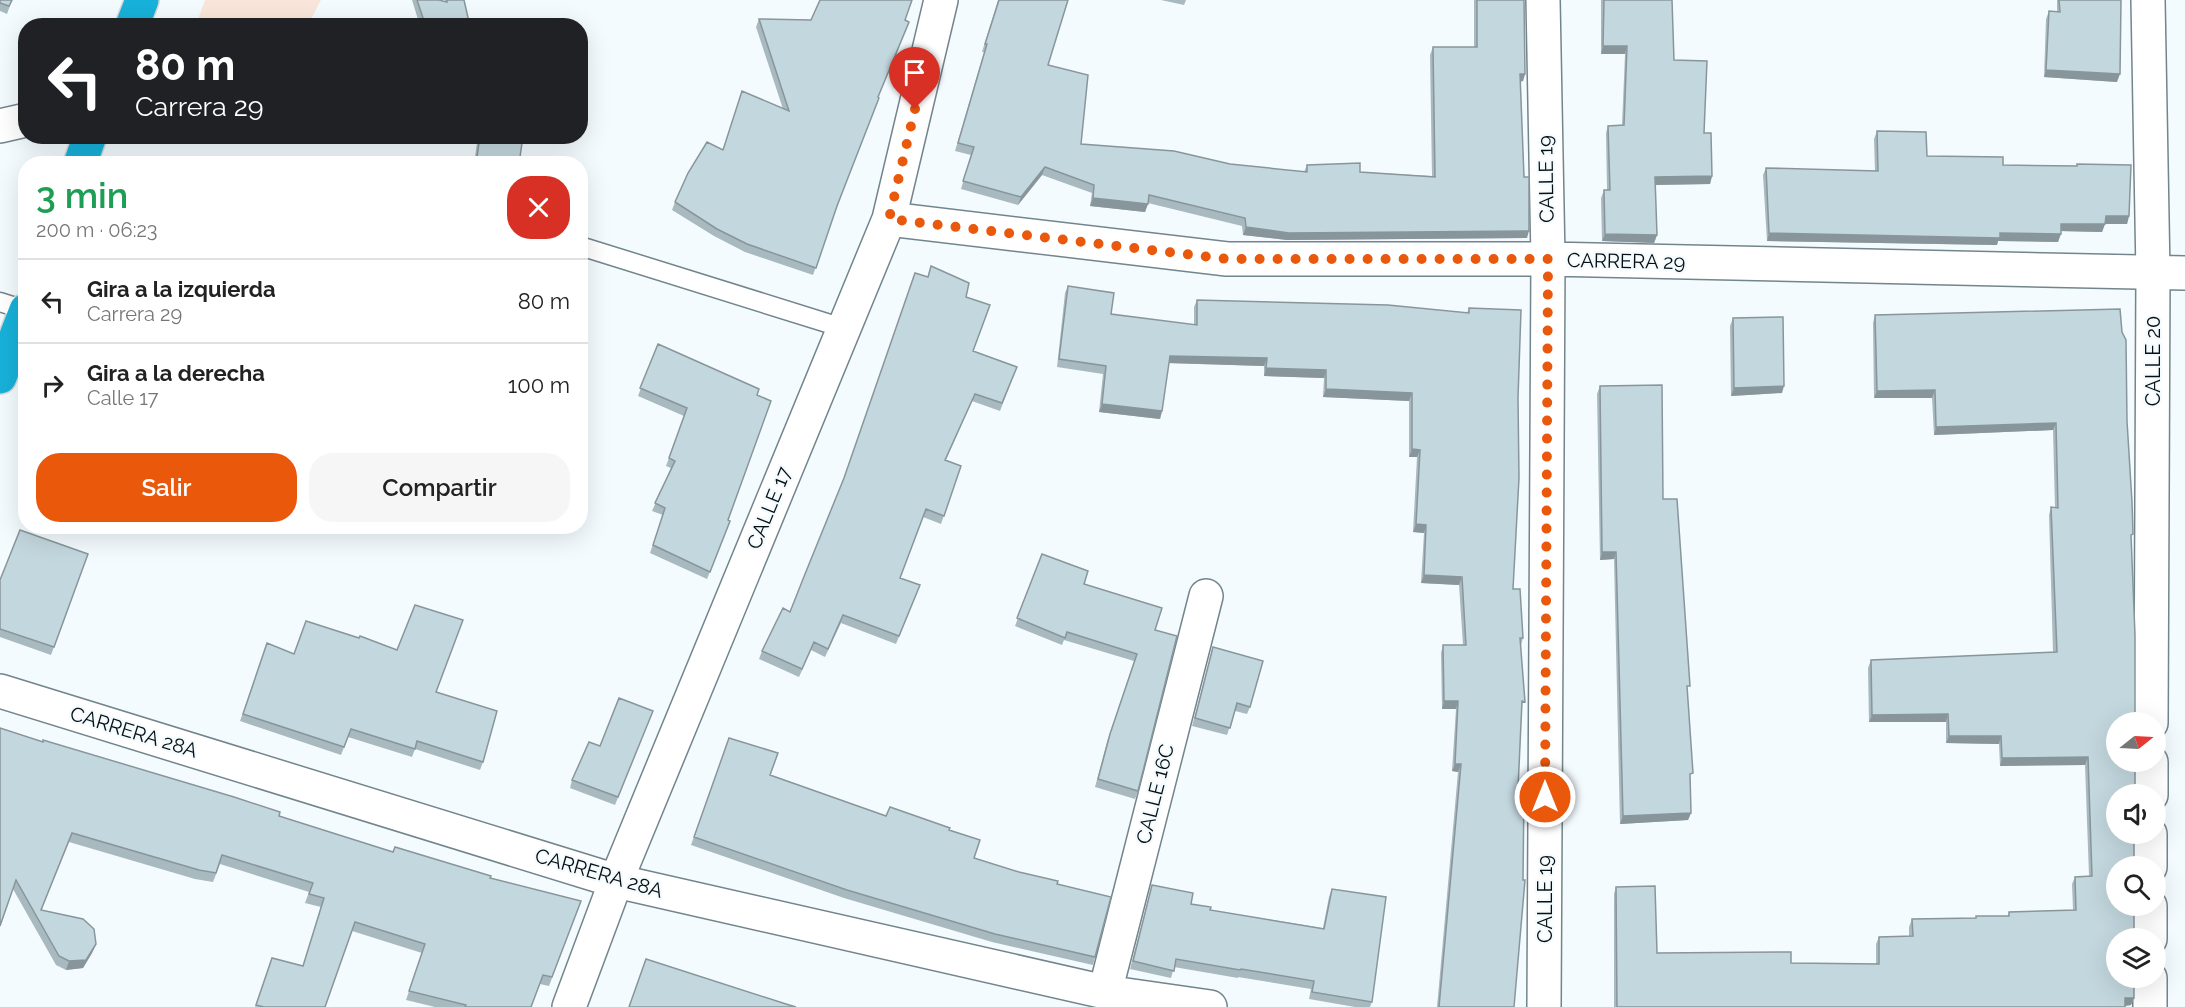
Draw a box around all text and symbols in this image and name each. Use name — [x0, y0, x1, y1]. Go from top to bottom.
text: 80 m — [135, 41, 235, 90]
icon: left — [36, 42, 114, 120]
pin — [889, 47, 940, 109]
icon: arrive — [898, 56, 931, 89]
text: Carrera 29 — [135, 91, 264, 122]
street label: CALLE 19 — [1533, 135, 1559, 223]
text: 3 min — [36, 174, 128, 216]
button: close — [507, 176, 570, 239]
text: 200 m · 06:23 — [36, 218, 158, 242]
street label: CARRERA 29 — [1567, 248, 1685, 274]
text: Gira a la izquierda — [87, 276, 276, 302]
icon: left — [36, 285, 69, 318]
text: 80 m — [518, 288, 570, 314]
text: Carrera 29 — [87, 302, 182, 326]
street label: CALLE 20 — [2141, 316, 2165, 406]
text: Gira a la derecha — [87, 360, 265, 386]
icon: right — [36, 369, 69, 402]
text: 100 m — [508, 372, 570, 398]
text: Calle 17 — [87, 386, 159, 410]
button: Salir — [36, 453, 297, 522]
button: Compartir — [309, 453, 570, 522]
street label: CALLE 17 — [742, 463, 796, 553]
street label: CARRERA 28A — [67, 701, 201, 763]
north arrow — [2106, 712, 2166, 772]
map controls — [2106, 712, 2166, 988]
street label: CALLE 16C — [1131, 741, 1179, 846]
position arrow — [1513, 765, 1577, 829]
button: sound — [2106, 784, 2166, 844]
street label: CARRERA 28A — [532, 843, 666, 903]
street label: CALLE 19 — [1533, 855, 1557, 943]
button: search — [2106, 856, 2166, 916]
button: layers — [2106, 928, 2166, 988]

